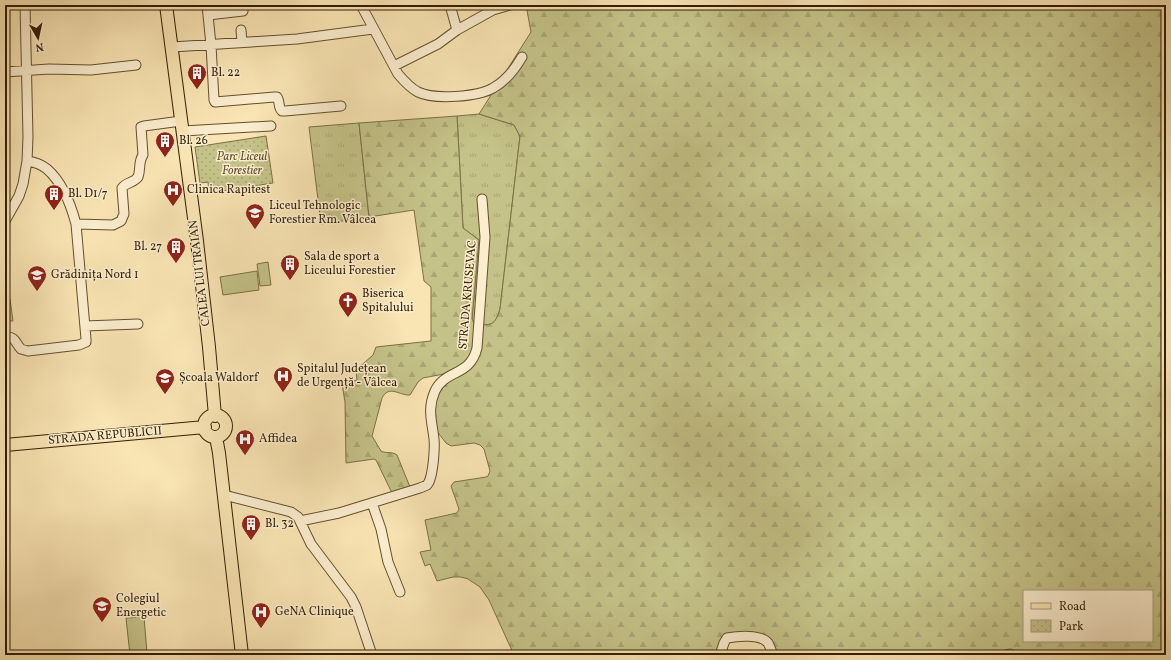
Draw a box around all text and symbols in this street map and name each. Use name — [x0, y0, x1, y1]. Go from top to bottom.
north arrow — [18, 18, 58, 58]
text: N — [34, 38, 44, 54]
building icon: Bl. 22 — [186, 62, 208, 90]
place label: Bl. 22 — [211, 65, 240, 81]
building icon: Bl. 26 — [154, 130, 176, 158]
place label: Bl. 26 — [179, 133, 208, 149]
park label: Parc Liceul Forestier — [217, 149, 267, 179]
hospital icon: Clinica Rapitest — [162, 179, 184, 207]
place label: Clinica Rapitest — [187, 182, 270, 198]
building icon: Bl. D1/7 — [43, 183, 65, 211]
place label: Bl. D1/7 — [68, 186, 108, 202]
place label: Liceul Tehnologic Forestier Rm. Vâlcea — [269, 198, 376, 228]
school or university icon: Liceul Tehnologic Forestier Rm. Vâlcea — [244, 202, 266, 230]
street label: CALEA LUI TRAIAN — [186, 219, 214, 327]
building icon: Bl. 27 — [165, 236, 187, 264]
place label: Bl. 27 — [134, 239, 162, 255]
street label: STRADA KRUSEVAC — [455, 240, 481, 350]
place label: Sala de sport a Liceului Forestier — [304, 249, 395, 279]
building icon: Sala de sport a Liceului Forestier — [279, 253, 301, 281]
school or university icon: Grădinița Nord 1 — [26, 264, 48, 292]
place label: Grădinița Nord 1 — [51, 267, 139, 283]
place label: Biserica Spitalului — [362, 286, 414, 316]
church icon: Biserica Spitalului — [337, 290, 359, 318]
place label: Spitalul Județean de Urgență - Vâlcea — [297, 361, 397, 391]
hospital icon: Spitalul Județean de Urgență - Vâlcea — [272, 365, 294, 393]
school or university icon: Școala Waldorf — [154, 367, 176, 395]
place label: Școala Waldorf — [179, 370, 260, 386]
street label: STRADA REPUBLICII — [47, 423, 163, 449]
hospital icon: Affidea — [234, 428, 256, 456]
place label: Affidea — [259, 431, 297, 447]
building icon: Bl. 32 — [240, 513, 262, 541]
place label: Bl. 32 — [265, 516, 294, 532]
legend — [1023, 590, 1153, 642]
place label: Colegiul Energetic — [116, 591, 166, 621]
school or university icon: Colegiul Energetic — [91, 595, 113, 623]
text: Road — [1059, 599, 1086, 615]
hospital icon: GeNA Clinique — [250, 601, 272, 629]
place label: GeNA Clinique — [275, 604, 354, 620]
text: Park — [1059, 619, 1084, 635]

